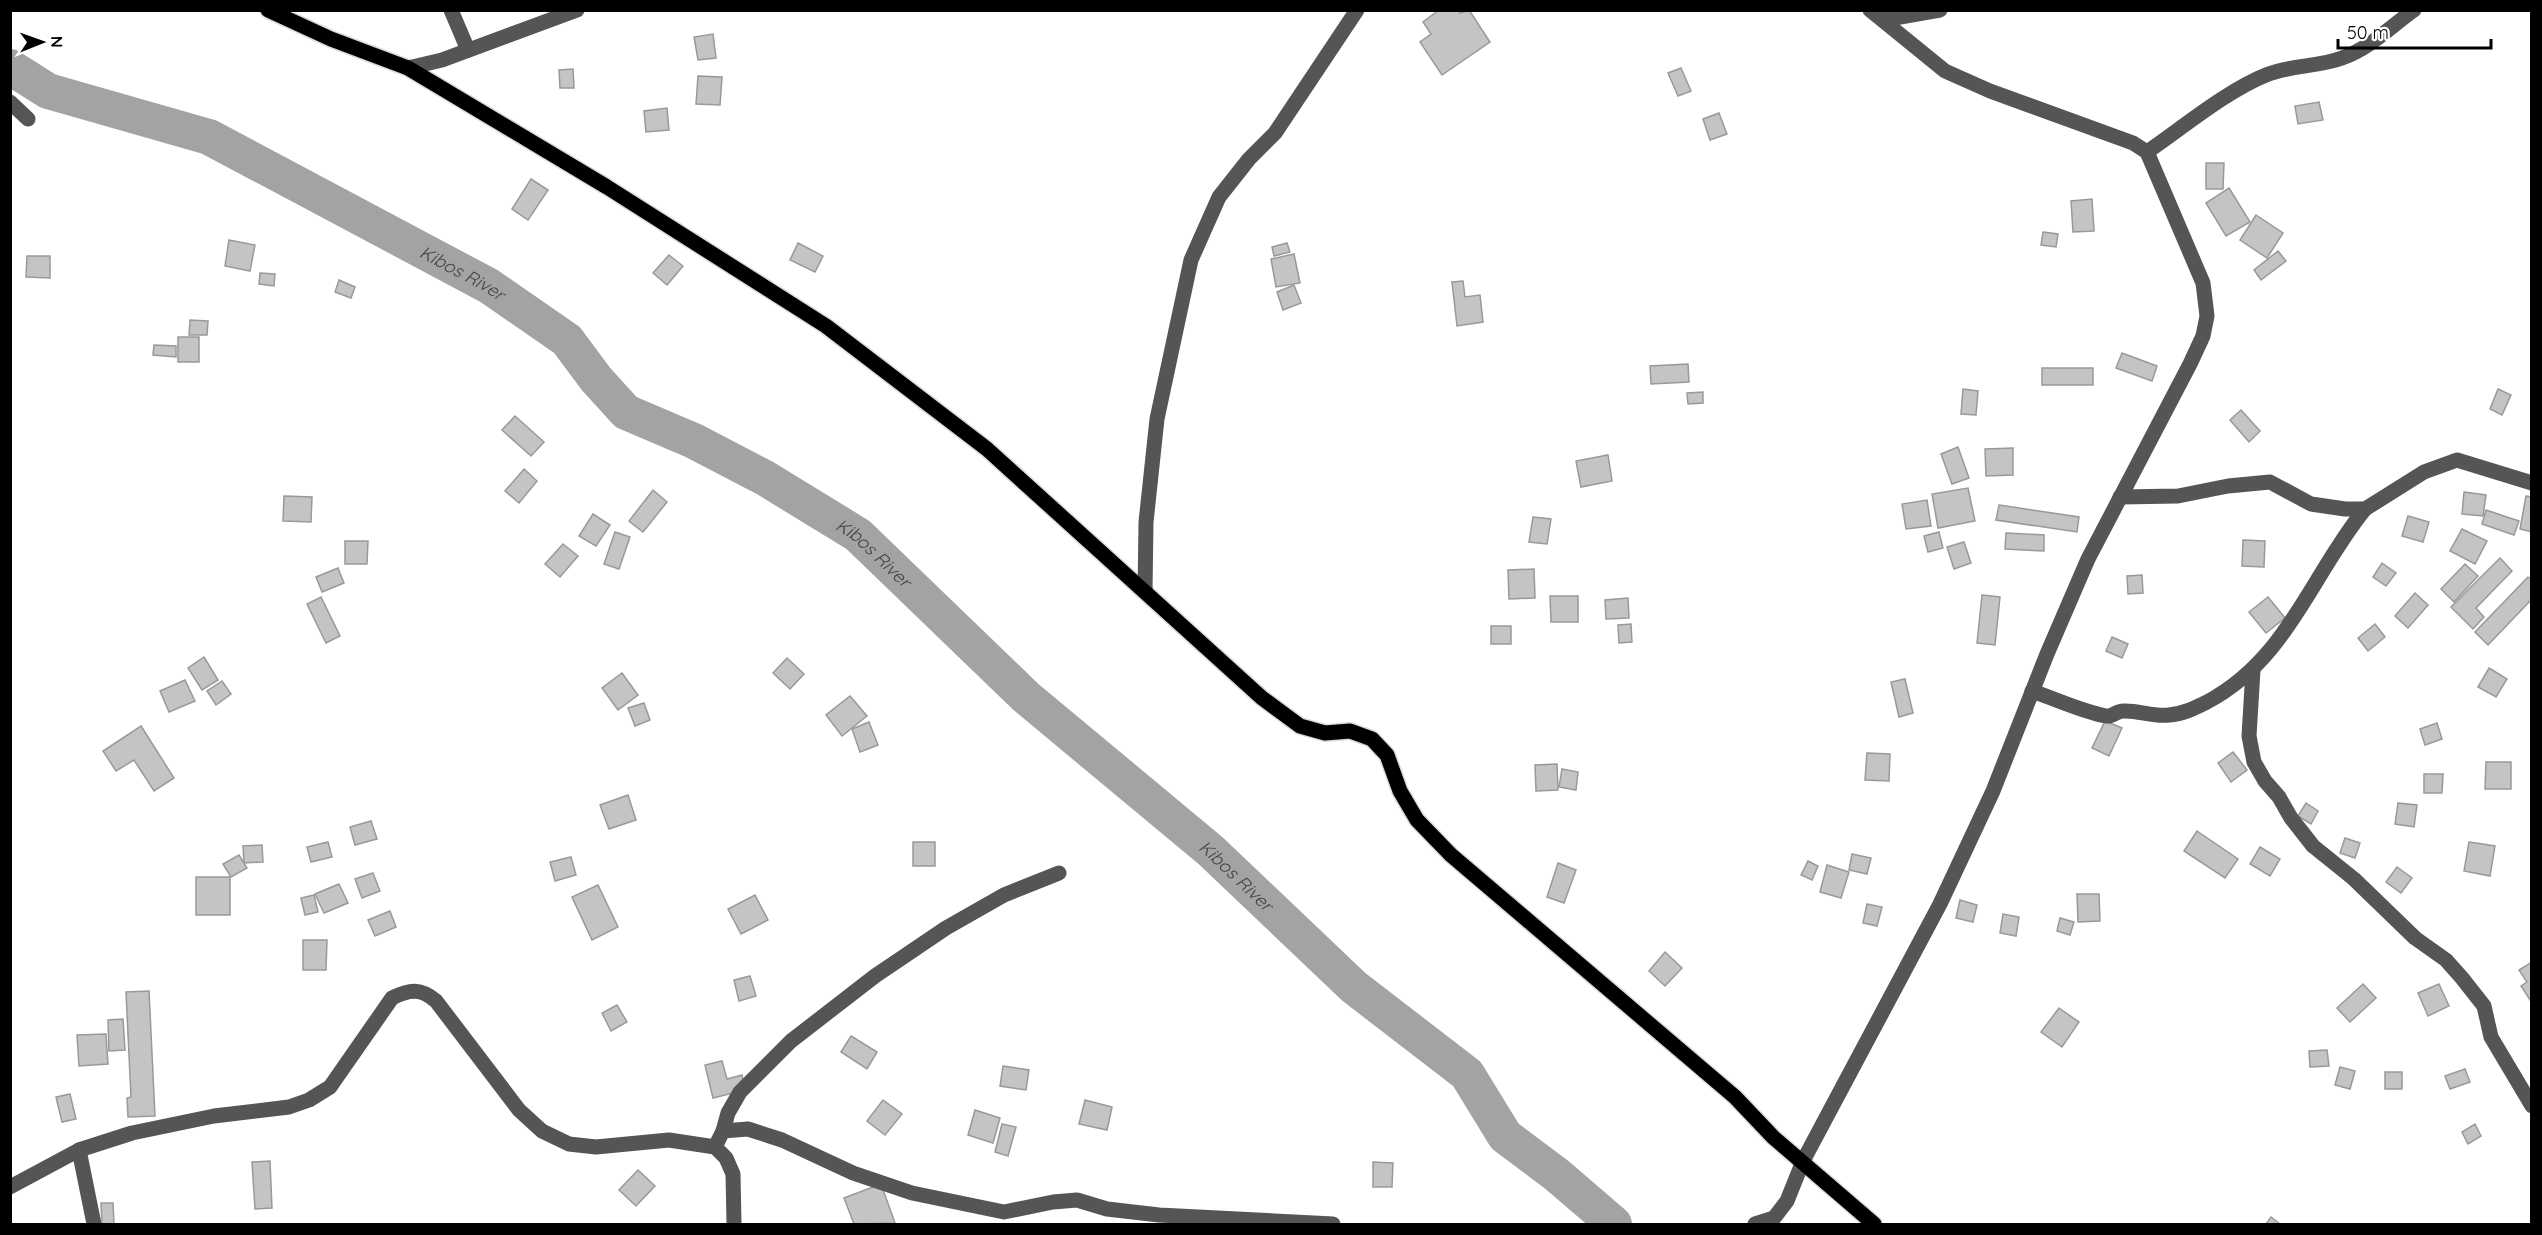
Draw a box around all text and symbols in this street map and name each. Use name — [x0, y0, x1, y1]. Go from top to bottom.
north arrow — [12, 12, 72, 72]
scale bar — [2338, 12, 2491, 50]
text: 50 m — [2347, 21, 2389, 44]
text: N — [47, 36, 67, 48]
water label: Kibos River — [416, 240, 511, 306]
water label: Kibos River — [832, 513, 918, 593]
water label: Kibos River — [1195, 835, 1280, 917]

